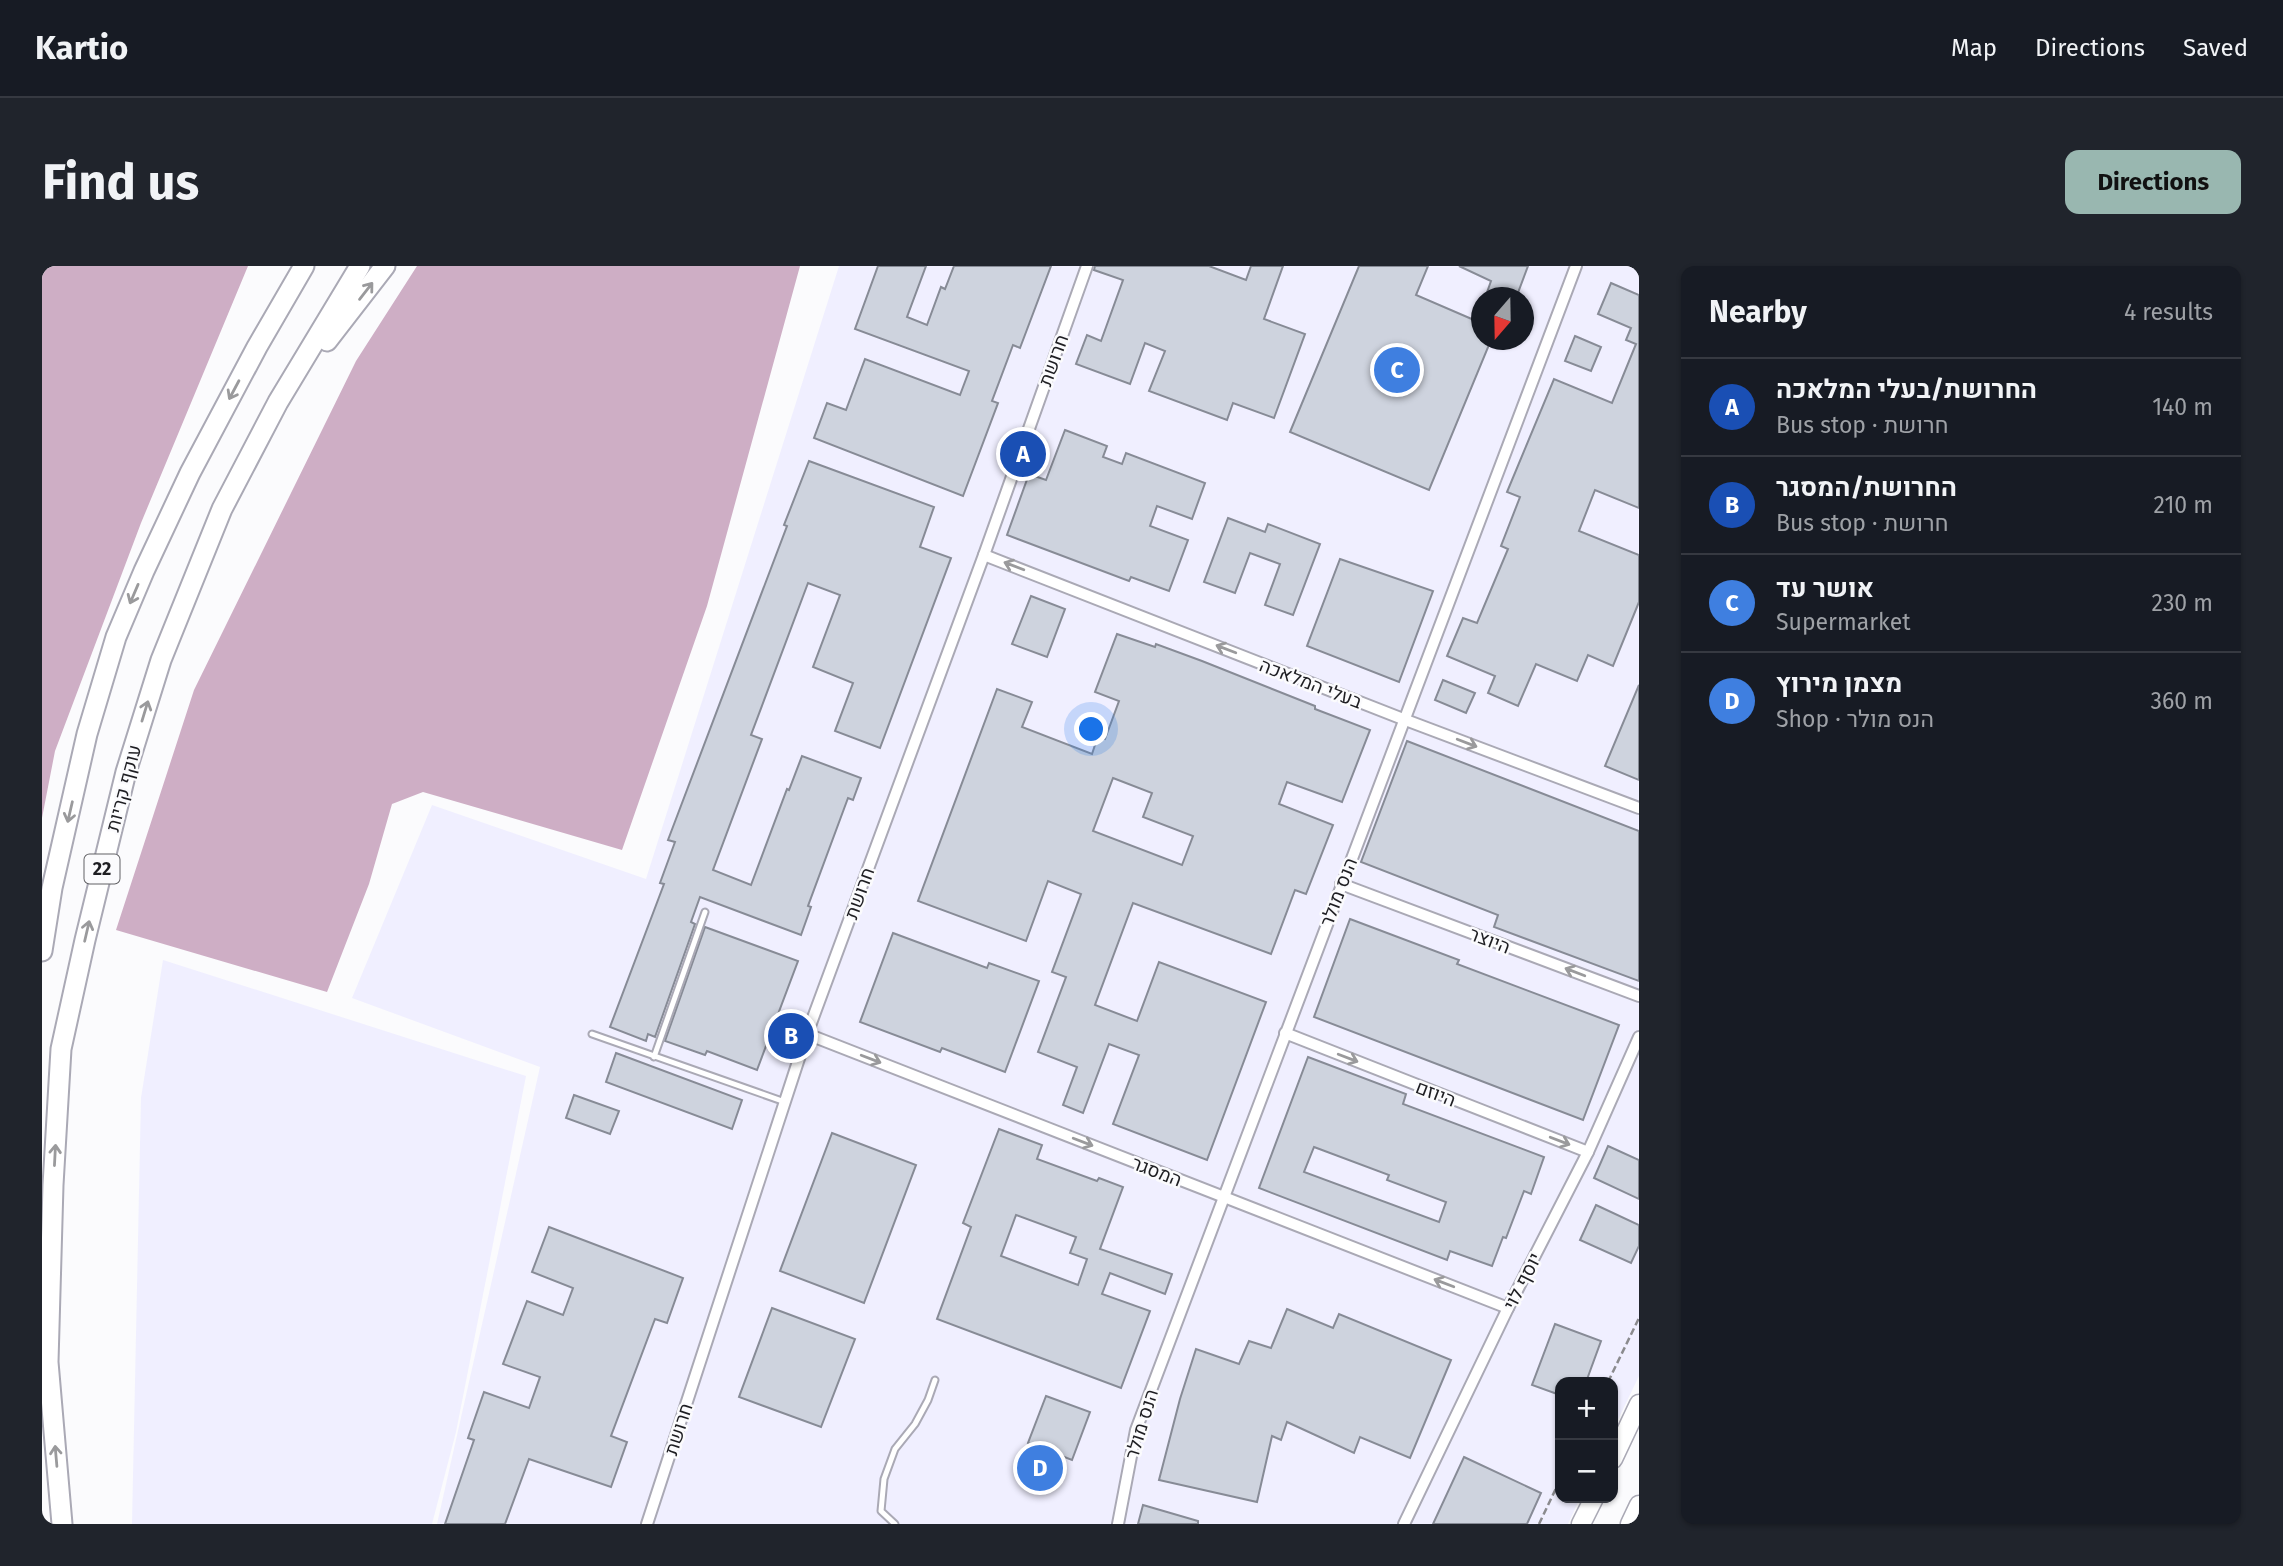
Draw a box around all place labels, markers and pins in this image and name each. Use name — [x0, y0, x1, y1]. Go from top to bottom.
pin: C — [1374, 344, 1420, 396]
pin: A — [1000, 428, 1046, 480]
pin: B — [768, 1010, 814, 1062]
pin: D — [1017, 1442, 1063, 1494]

